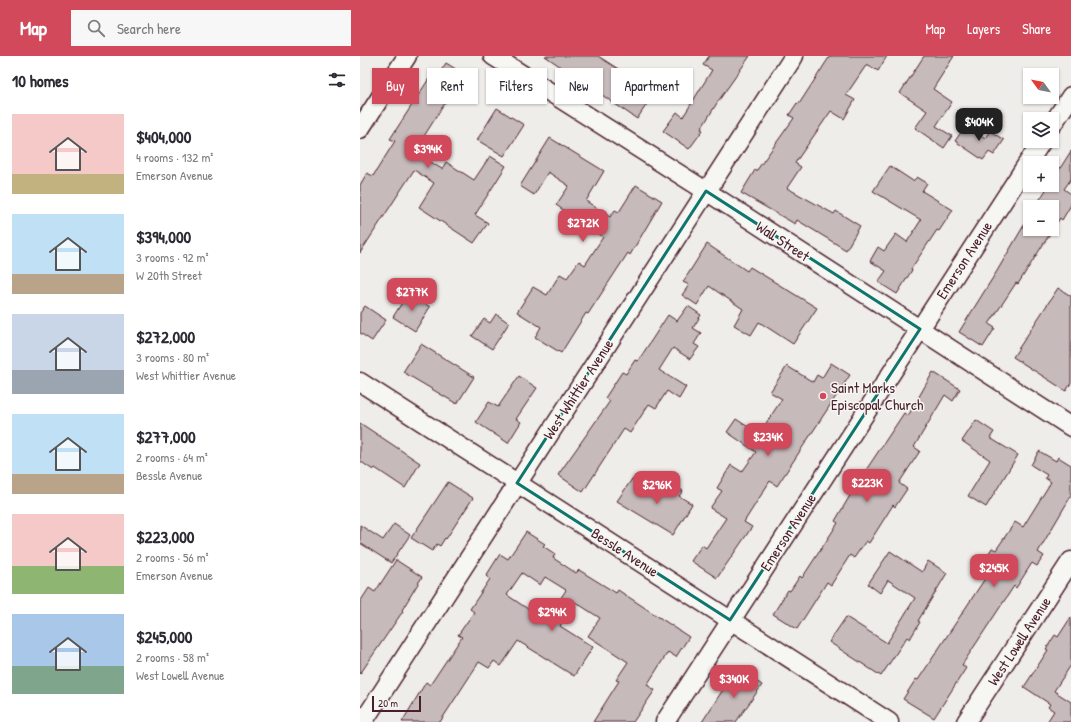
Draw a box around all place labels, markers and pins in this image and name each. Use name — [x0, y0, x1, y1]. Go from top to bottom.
pin: $404K — [951, 108, 1007, 142]
pin: $394K — [400, 135, 456, 169]
pin: $272K — [555, 209, 611, 243]
pin: $277K — [384, 278, 440, 312]
place label: Saint Marks Episcopal Church — [831, 377, 923, 415]
marker: Saint Marks Episcopal Church — [818, 391, 828, 401]
pin: $234K — [740, 423, 796, 457]
pin: $223K — [839, 469, 895, 503]
pin: $296K — [629, 471, 685, 505]
pin: $245K — [966, 554, 1022, 588]
pin: $294K — [524, 598, 580, 632]
pin: $340K — [706, 665, 762, 699]

